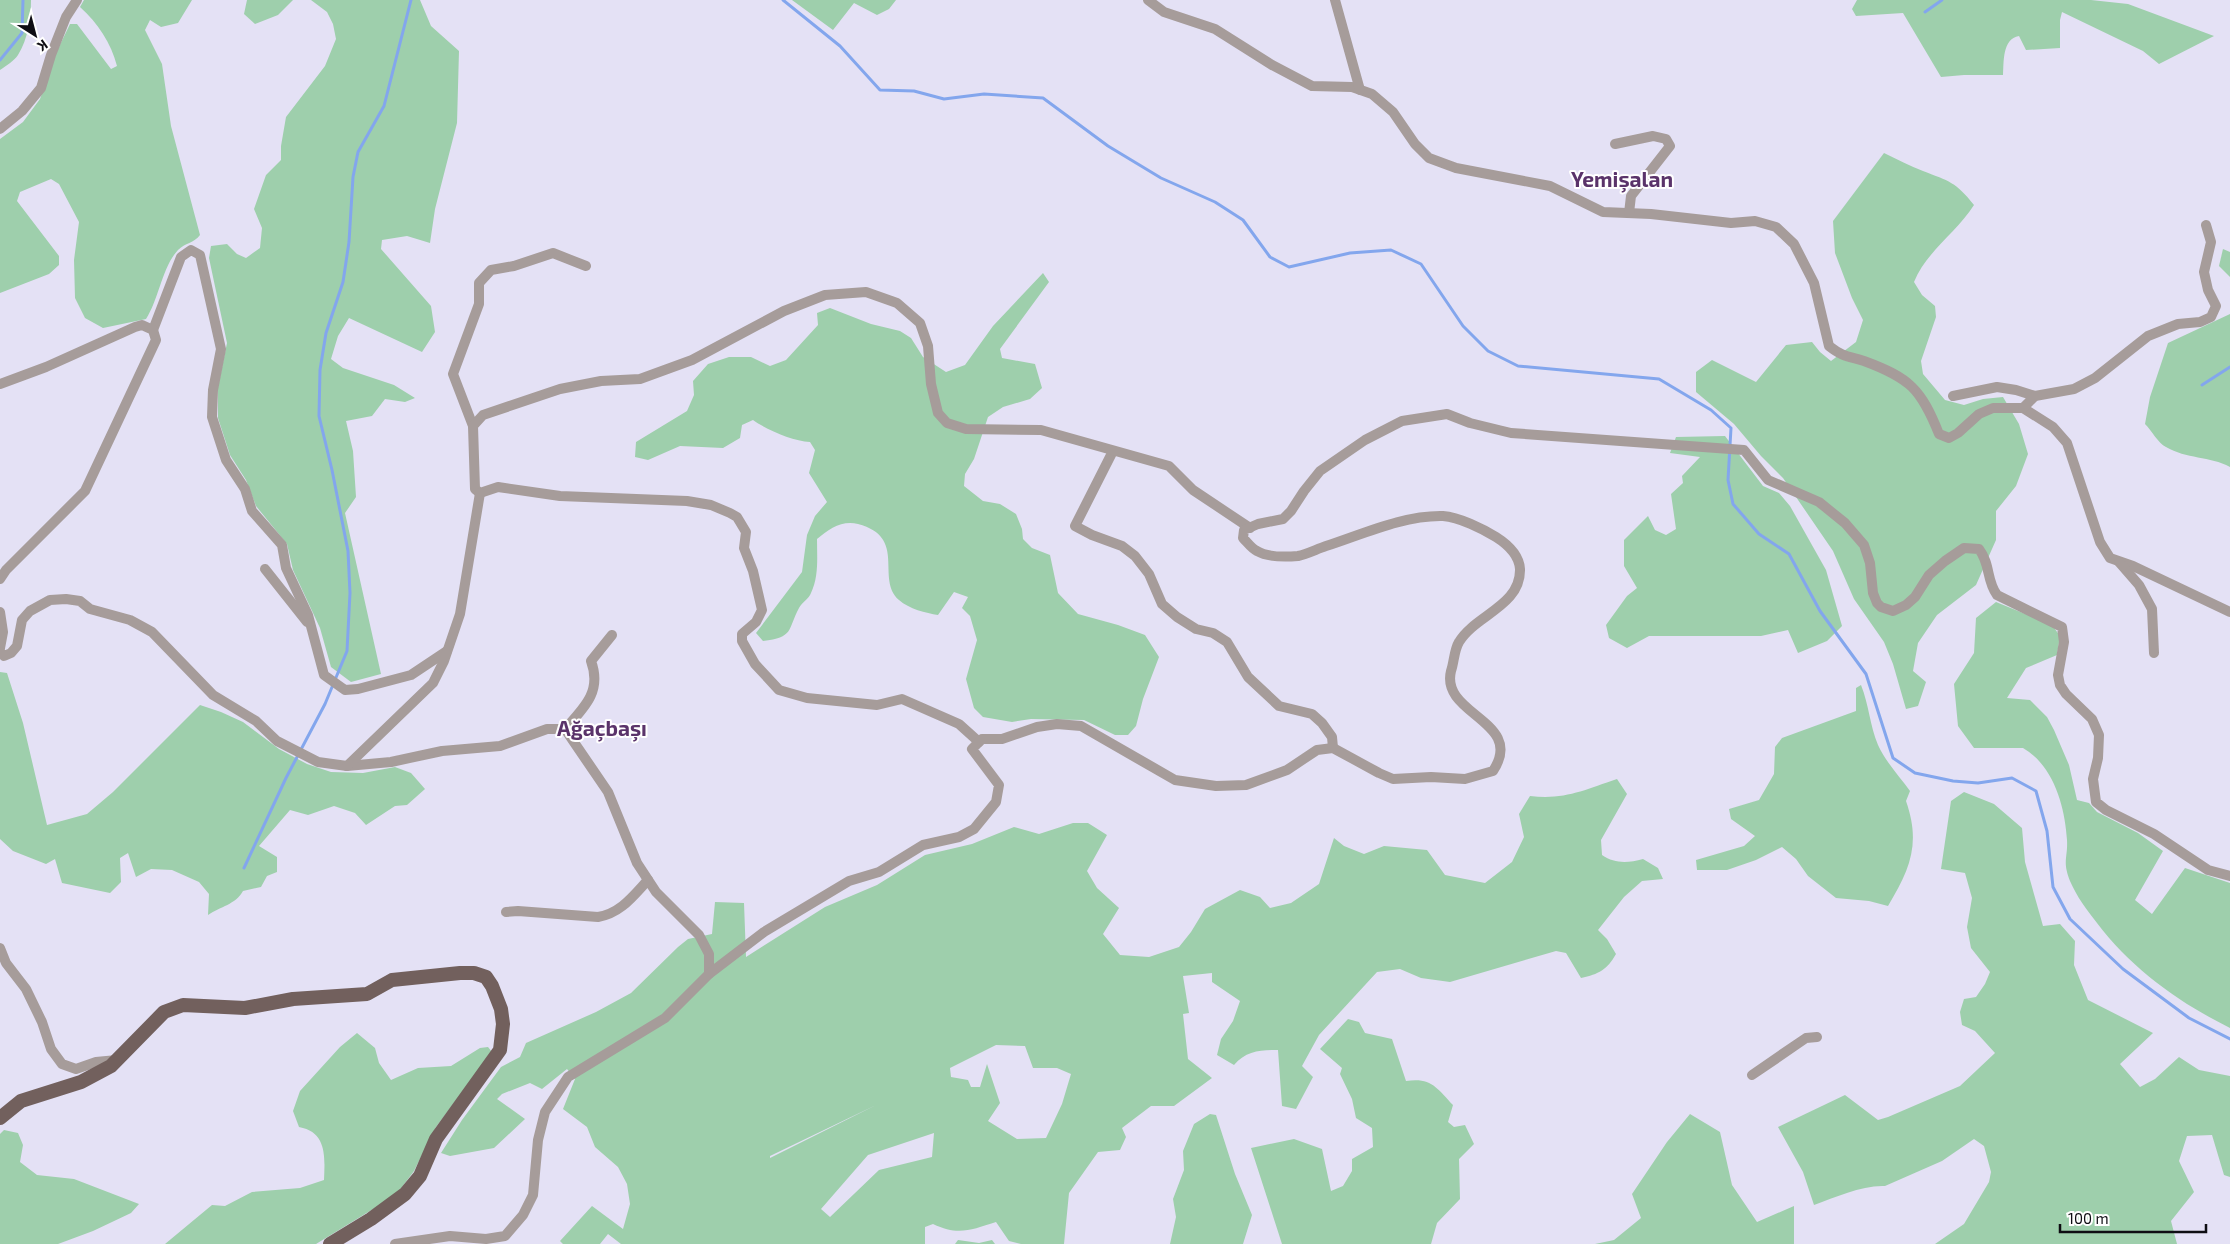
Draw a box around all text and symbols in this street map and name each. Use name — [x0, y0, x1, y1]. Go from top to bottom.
north arrow — [10, 10, 60, 60]
text: K — [34, 36, 52, 55]
district label: Yemişalan — [1571, 166, 1673, 193]
district label: Ağaçbaşı — [557, 715, 647, 742]
scale bar — [2060, 1202, 2206, 1234]
text: 100 m — [2068, 1209, 2109, 1227]

